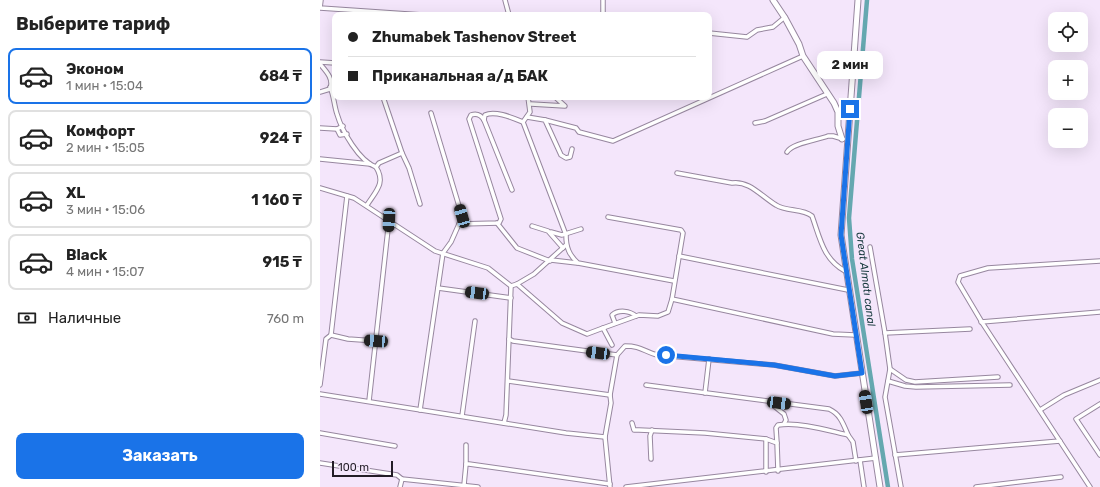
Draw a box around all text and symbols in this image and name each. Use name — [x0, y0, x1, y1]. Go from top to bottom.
map controls — [1048, 12, 1088, 148]
button: locate — [1048, 12, 1088, 52]
text: Выберите тариф — [16, 13, 170, 35]
text: Zhumabek Tashenov Street — [372, 28, 576, 46]
callout: 2 мин — [817, 51, 883, 79]
text: 2 мин — [831, 57, 869, 72]
icon: car — [18, 58, 54, 94]
text: Эконом — [66, 60, 124, 78]
button: + — [1048, 60, 1088, 100]
text: 684 ₸ — [259, 67, 302, 85]
text: Приканальная а/д БАК — [372, 67, 548, 85]
text: 1 мин · 15:04 — [66, 78, 143, 93]
route end — [841, 100, 859, 118]
button: − — [1048, 108, 1088, 148]
icon: car — [18, 120, 54, 156]
text: Комфорт — [66, 122, 135, 140]
text: 924 ₸ — [260, 129, 302, 147]
text: 2 мин · 15:05 — [66, 140, 145, 155]
icon: car — [18, 182, 54, 218]
text: XL — [66, 184, 85, 202]
text: 1 160 ₸ — [251, 191, 302, 209]
text: 3 мин · 15:06 — [66, 202, 145, 217]
car — [453, 203, 471, 229]
car — [382, 208, 396, 232]
water label: Great Almatı canal — [853, 231, 878, 327]
icon: car — [18, 244, 54, 280]
text: Black — [66, 246, 107, 264]
text: 915 ₸ — [263, 253, 302, 271]
text: 4 мин · 15:07 — [66, 264, 144, 279]
car — [464, 286, 490, 300]
icon: cash — [16, 307, 38, 329]
text: Наличные — [48, 309, 121, 327]
text: 760 m — [267, 311, 304, 326]
car — [364, 334, 388, 348]
car — [585, 346, 611, 360]
route start — [657, 346, 675, 364]
car — [858, 389, 874, 415]
car — [766, 396, 792, 410]
button: Заказать — [16, 433, 304, 479]
scale bar — [332, 459, 393, 478]
text: 100 m — [338, 461, 369, 474]

